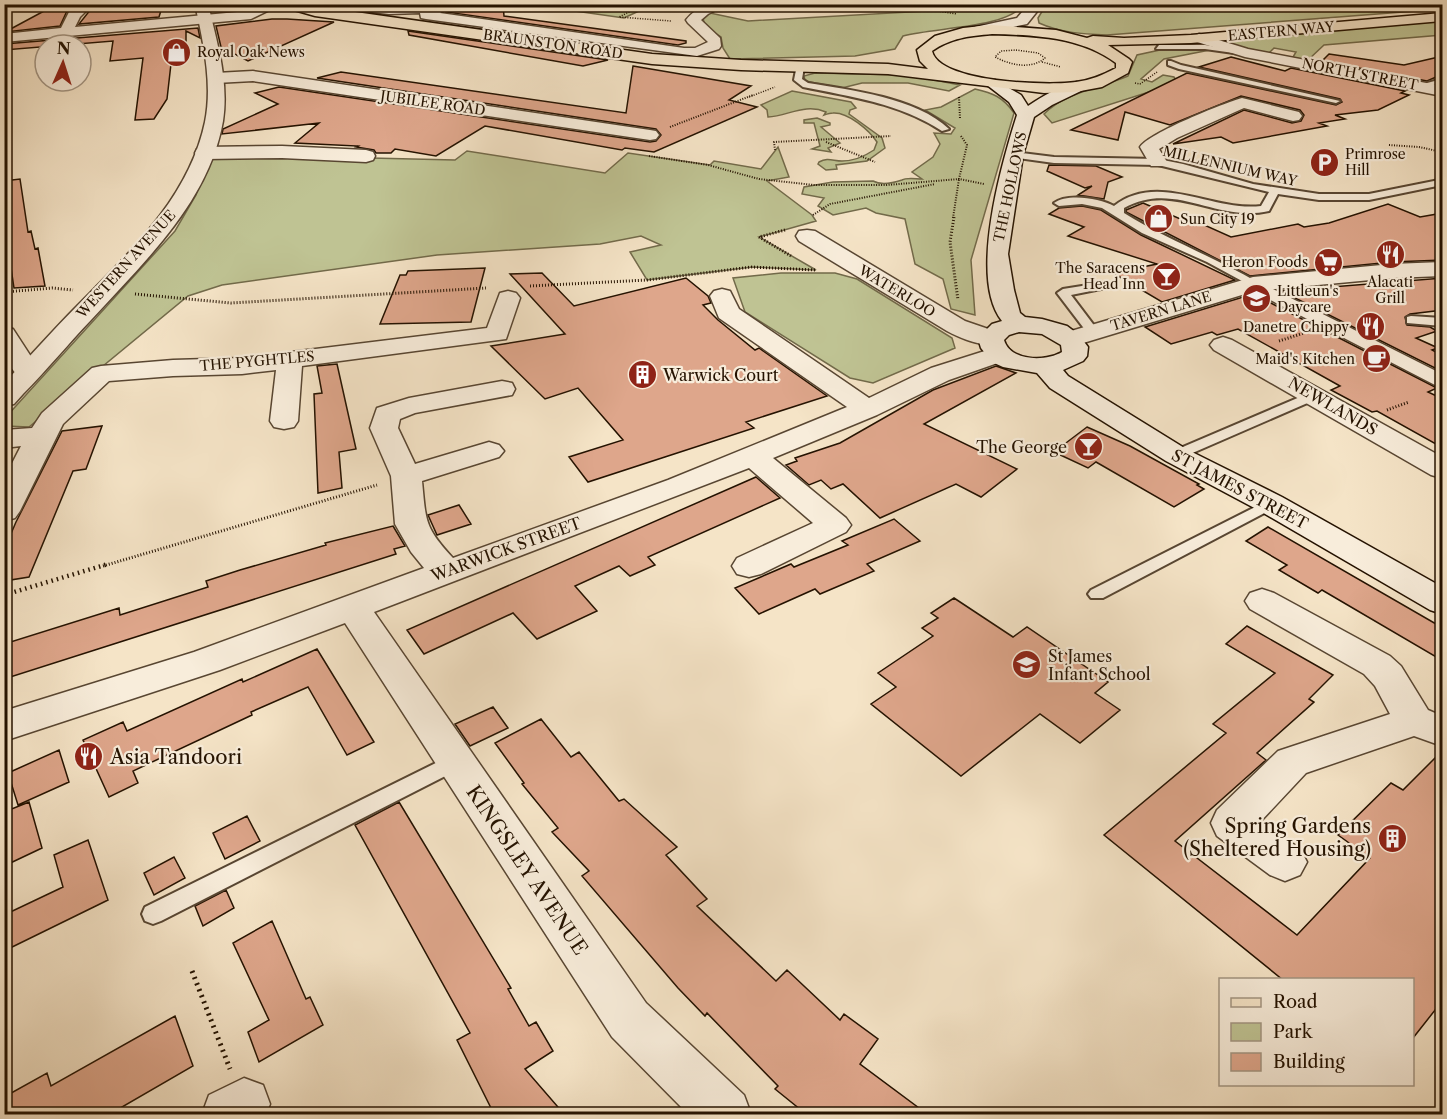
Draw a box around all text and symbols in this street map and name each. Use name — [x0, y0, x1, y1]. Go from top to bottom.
street label: EASTERN WAY — [1227, 17, 1336, 45]
street label: BRAUNSTON ROAD — [482, 25, 624, 63]
north arrow — [33, 33, 93, 93]
shop icon: Royal Oak News — [160, 36, 192, 68]
text: N — [56, 38, 71, 58]
place label: Royal Oak News — [197, 43, 305, 61]
street label: NORTH STREET — [1300, 54, 1420, 94]
street label: JUBILEE ROAD — [377, 86, 487, 119]
street label: THE HOLLOWS — [990, 130, 1030, 244]
street label: MILLENNIUM WAY — [1161, 142, 1300, 190]
place label: Primrose Hill — [1345, 145, 1406, 179]
parking icon: Primrose Hill — [1308, 146, 1340, 178]
shop icon: Sun City 19 — [1143, 203, 1175, 235]
street label: WESTERN AVENUE — [72, 206, 179, 323]
place label: Sun City 19 — [1180, 210, 1255, 228]
restaurant icon: Alacati Grill — [1374, 239, 1406, 271]
supermarket icon: Heron Foods — [1313, 246, 1345, 278]
place label: Heron Foods — [1221, 253, 1308, 271]
place label: The Saracens Head Inn — [1055, 259, 1145, 293]
bar icon: The Saracens Head Inn — [1150, 260, 1182, 292]
street label: WATERLOO — [854, 261, 939, 321]
place label: Alacati Grill — [1366, 273, 1413, 307]
place label: Littleun's Daycare — [1277, 282, 1339, 316]
school or university icon: Littleun's Daycare — [1240, 283, 1272, 315]
street label: TAVERN LANE — [1108, 287, 1214, 335]
restaurant icon: Danetre Chippy — [1354, 311, 1386, 343]
place label: Danetre Chippy — [1243, 318, 1349, 336]
cafe icon: Maid's Kitchen — [1360, 343, 1392, 375]
street label: THE PYGHTLES — [199, 347, 315, 375]
place label: Maid's Kitchen — [1255, 350, 1355, 368]
building icon: Warwick Court — [626, 359, 658, 391]
place label: Warwick Court — [662, 365, 779, 385]
street label: NEWLANDS — [1285, 372, 1381, 440]
bar icon: The George — [1072, 431, 1104, 463]
place label: The George — [976, 437, 1067, 457]
street label: ST JAMES STREET — [1168, 445, 1312, 533]
street label: WARWICK STREET — [427, 512, 584, 586]
place label: St James Infant School — [1048, 646, 1151, 684]
school or university icon: St James Infant School — [1011, 649, 1043, 681]
restaurant icon: Asia Tandoori — [73, 741, 105, 773]
place label: Asia Tandoori — [109, 745, 242, 769]
street label: KINGSLEY AVENUE — [461, 781, 593, 959]
place label: Spring Gardens (Sheltered Housing) — [1183, 814, 1371, 861]
building icon: Spring Gardens (Sheltered Housing) — [1376, 822, 1408, 854]
legend — [1219, 978, 1414, 1086]
text: Road — [1273, 991, 1318, 1013]
text: Park — [1273, 1021, 1314, 1043]
text: Building — [1273, 1051, 1345, 1073]

